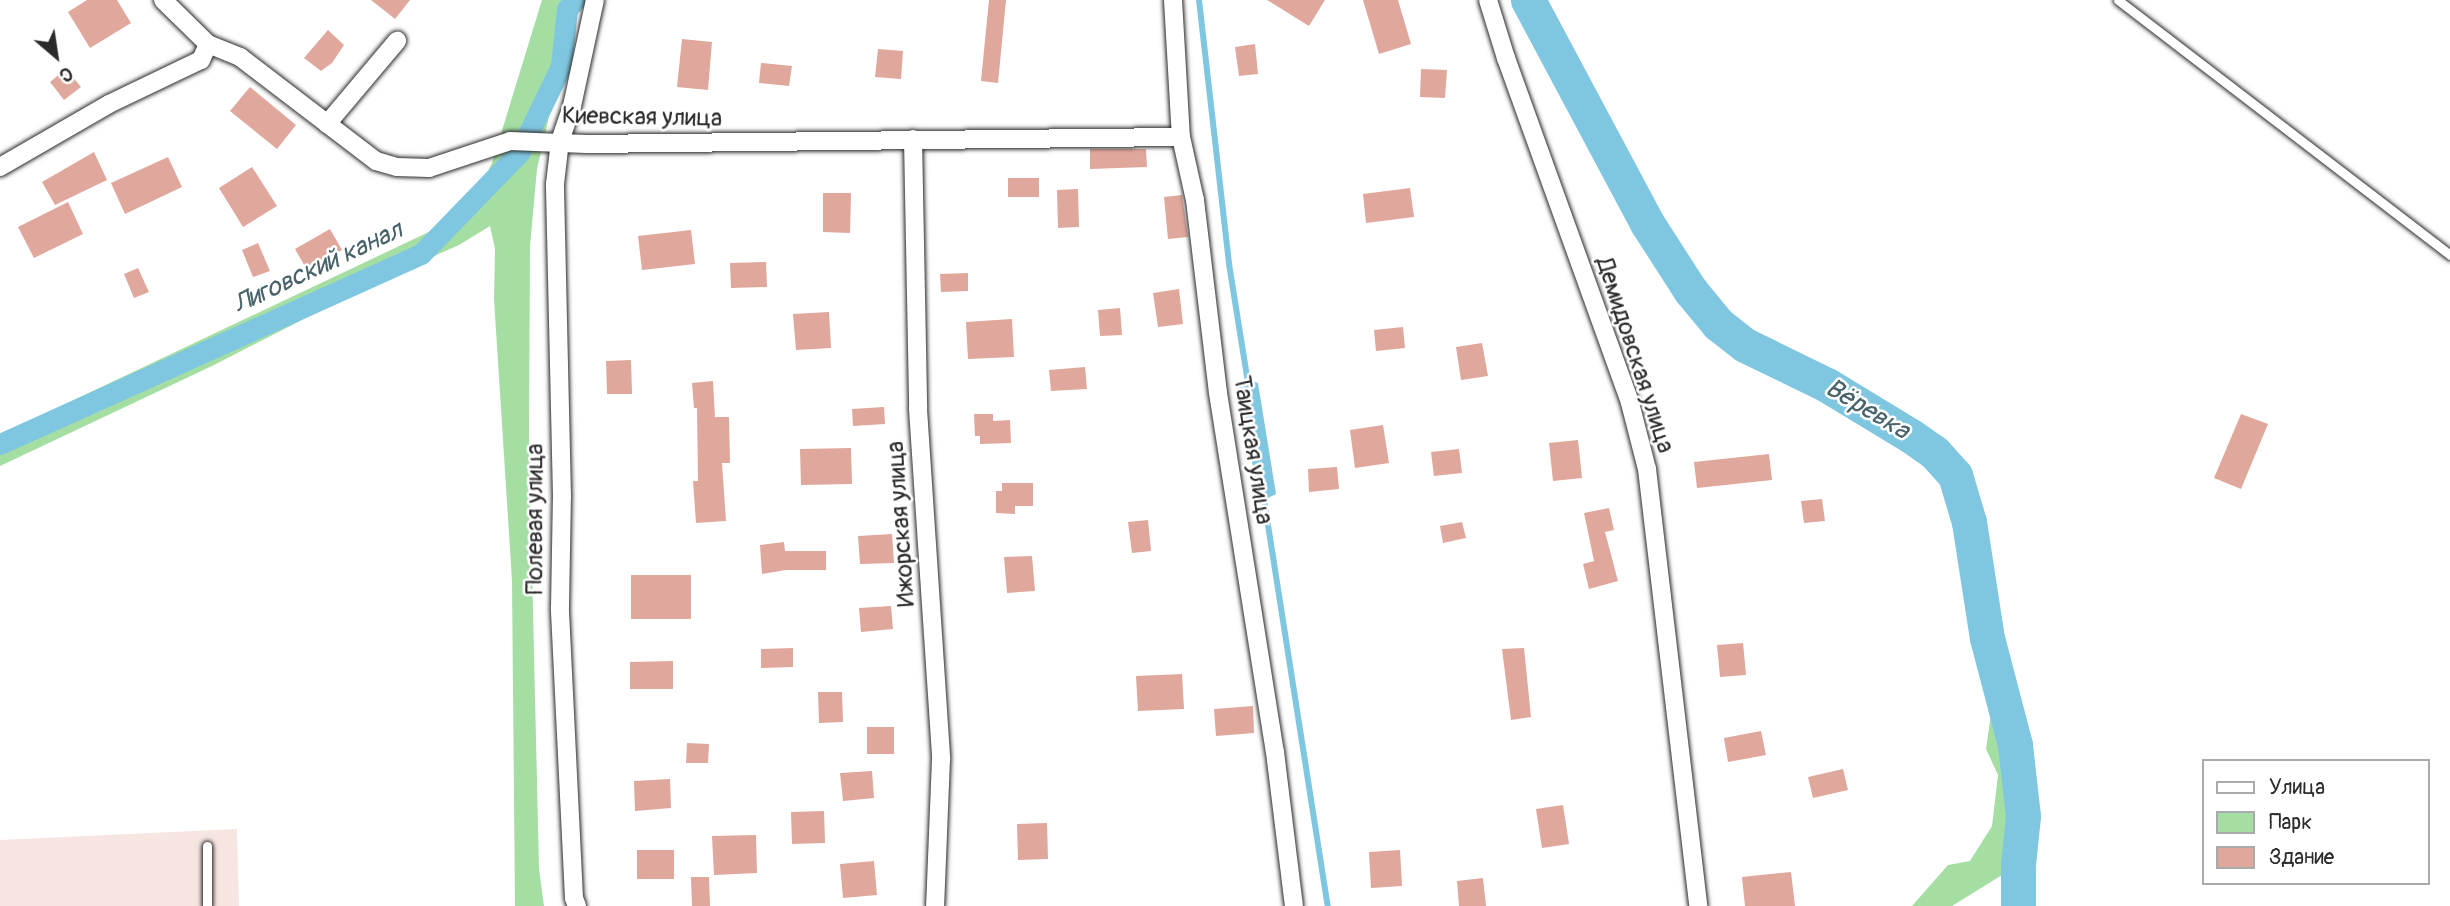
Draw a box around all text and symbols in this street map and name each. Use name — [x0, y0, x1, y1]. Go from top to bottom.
north arrow — [21, 21, 91, 91]
text: С — [55, 61, 77, 88]
street label: Киевская улица — [562, 101, 722, 133]
water label: Лиговский канал — [228, 215, 408, 321]
street label: Демидовская улица — [1590, 254, 1680, 456]
water label: Вёревка — [1819, 373, 1915, 447]
street label: Таицкая улица — [1227, 374, 1279, 526]
street label: Ижорская улица — [881, 440, 921, 608]
street label: Полевая улица — [521, 444, 549, 594]
legend — [2202, 759, 2429, 885]
text: Улица — [2269, 774, 2325, 801]
text: Парк — [2269, 809, 2312, 836]
text: Здание — [2269, 844, 2334, 871]

